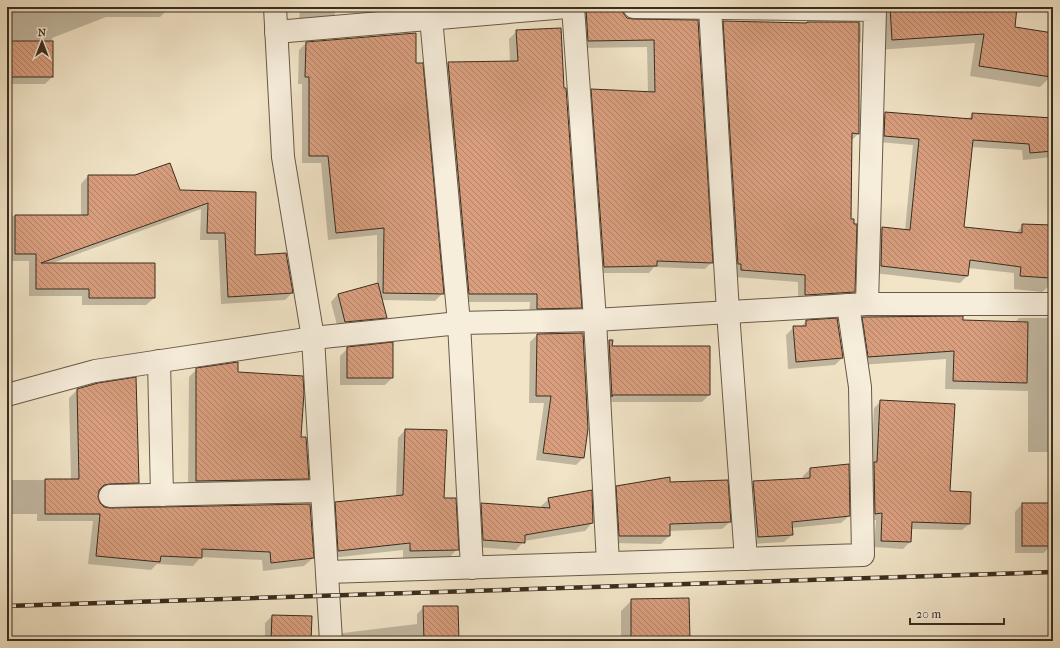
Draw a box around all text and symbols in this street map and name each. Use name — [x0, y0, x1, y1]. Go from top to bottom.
north arrow — [22, 22, 62, 62]
text: N — [38, 26, 47, 39]
scale bar — [910, 600, 1004, 626]
text: 20 m — [916, 607, 941, 621]

